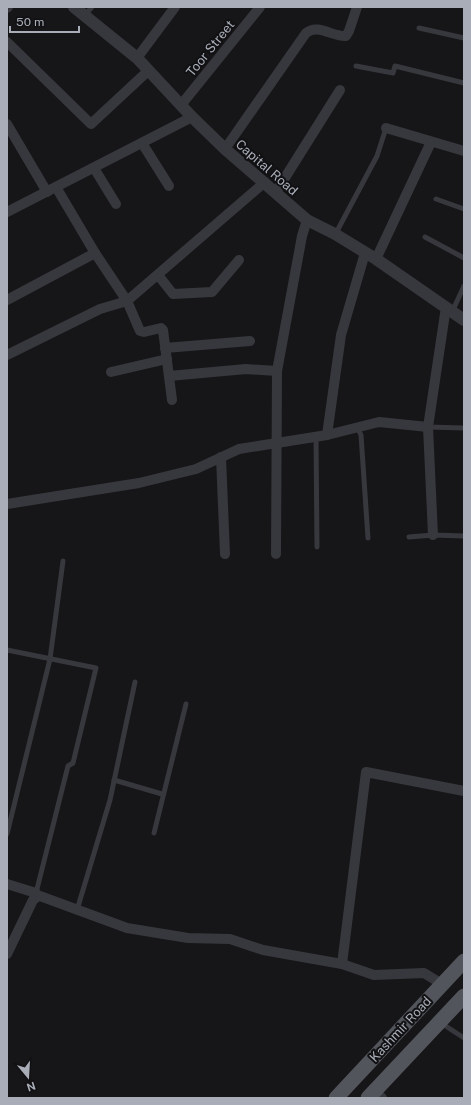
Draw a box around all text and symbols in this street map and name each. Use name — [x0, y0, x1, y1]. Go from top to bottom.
scale bar — [10, 8, 79, 34]
text: 50 m — [16, 15, 44, 29]
street label: Toor Street — [183, 17, 238, 79]
street label: Capital Road — [233, 136, 301, 198]
street label: Kashmir Road — [366, 994, 434, 1065]
north arrow — [8, 1057, 48, 1097]
text: N — [25, 1079, 37, 1094]

